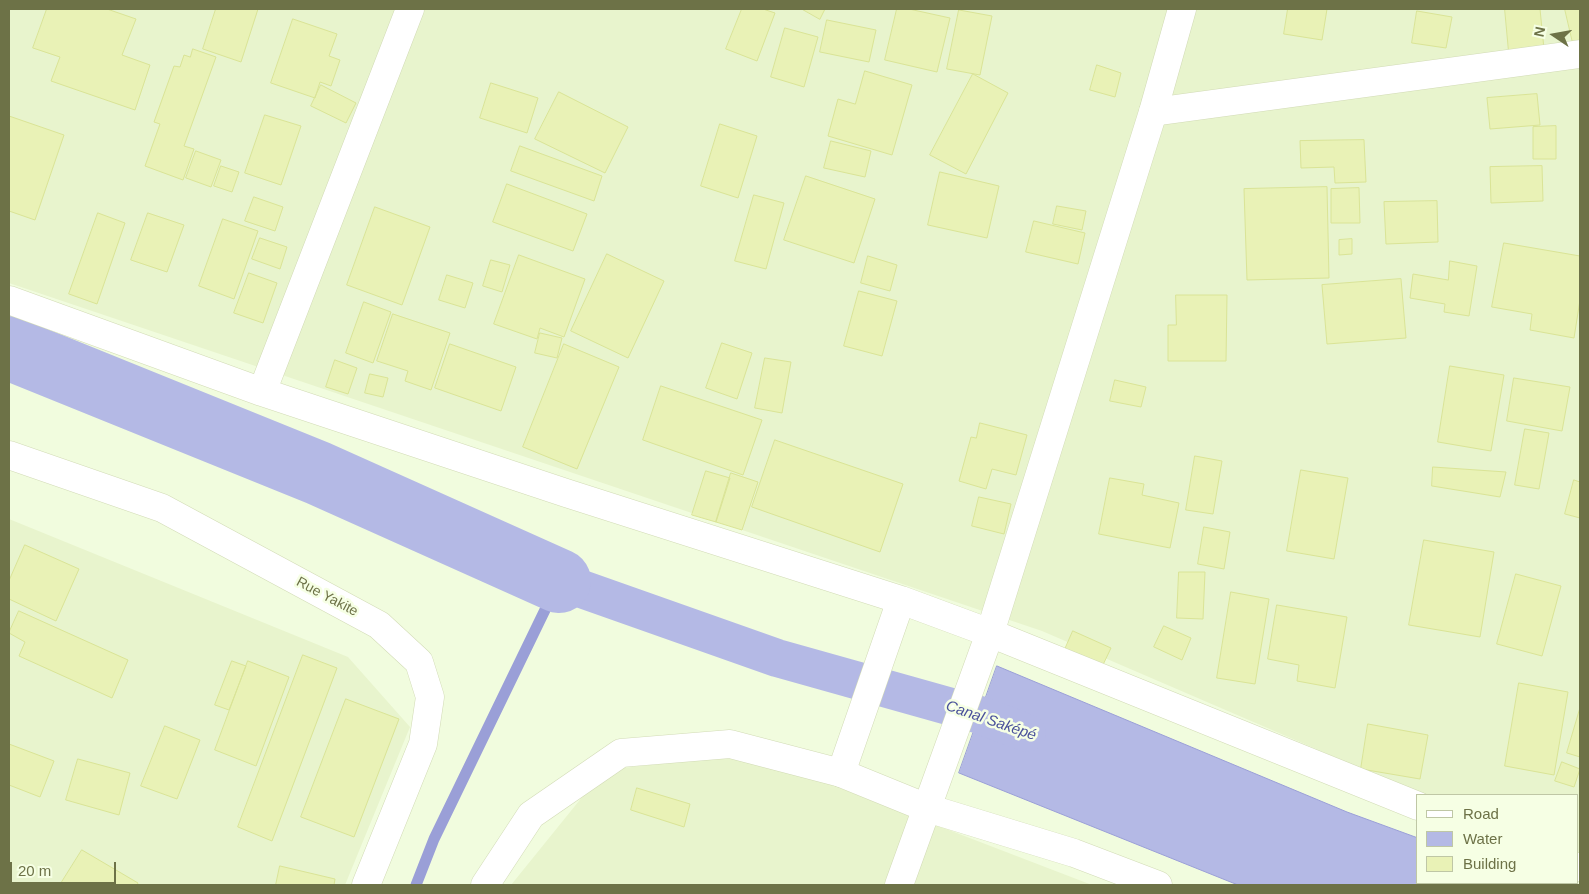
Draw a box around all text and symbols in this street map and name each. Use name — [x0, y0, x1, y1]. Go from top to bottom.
north arrow — [1529, 10, 1579, 60]
text: N — [1530, 25, 1548, 38]
street label: Rue Yakite — [293, 574, 361, 620]
water label: Canal Saképé — [944, 697, 1038, 745]
legend — [1416, 794, 1579, 884]
text: Road — [1463, 805, 1499, 822]
text: Water — [1463, 830, 1502, 847]
scale bar — [12, 852, 119, 884]
text: Building — [1463, 855, 1516, 872]
text: 20 m — [18, 862, 51, 879]

